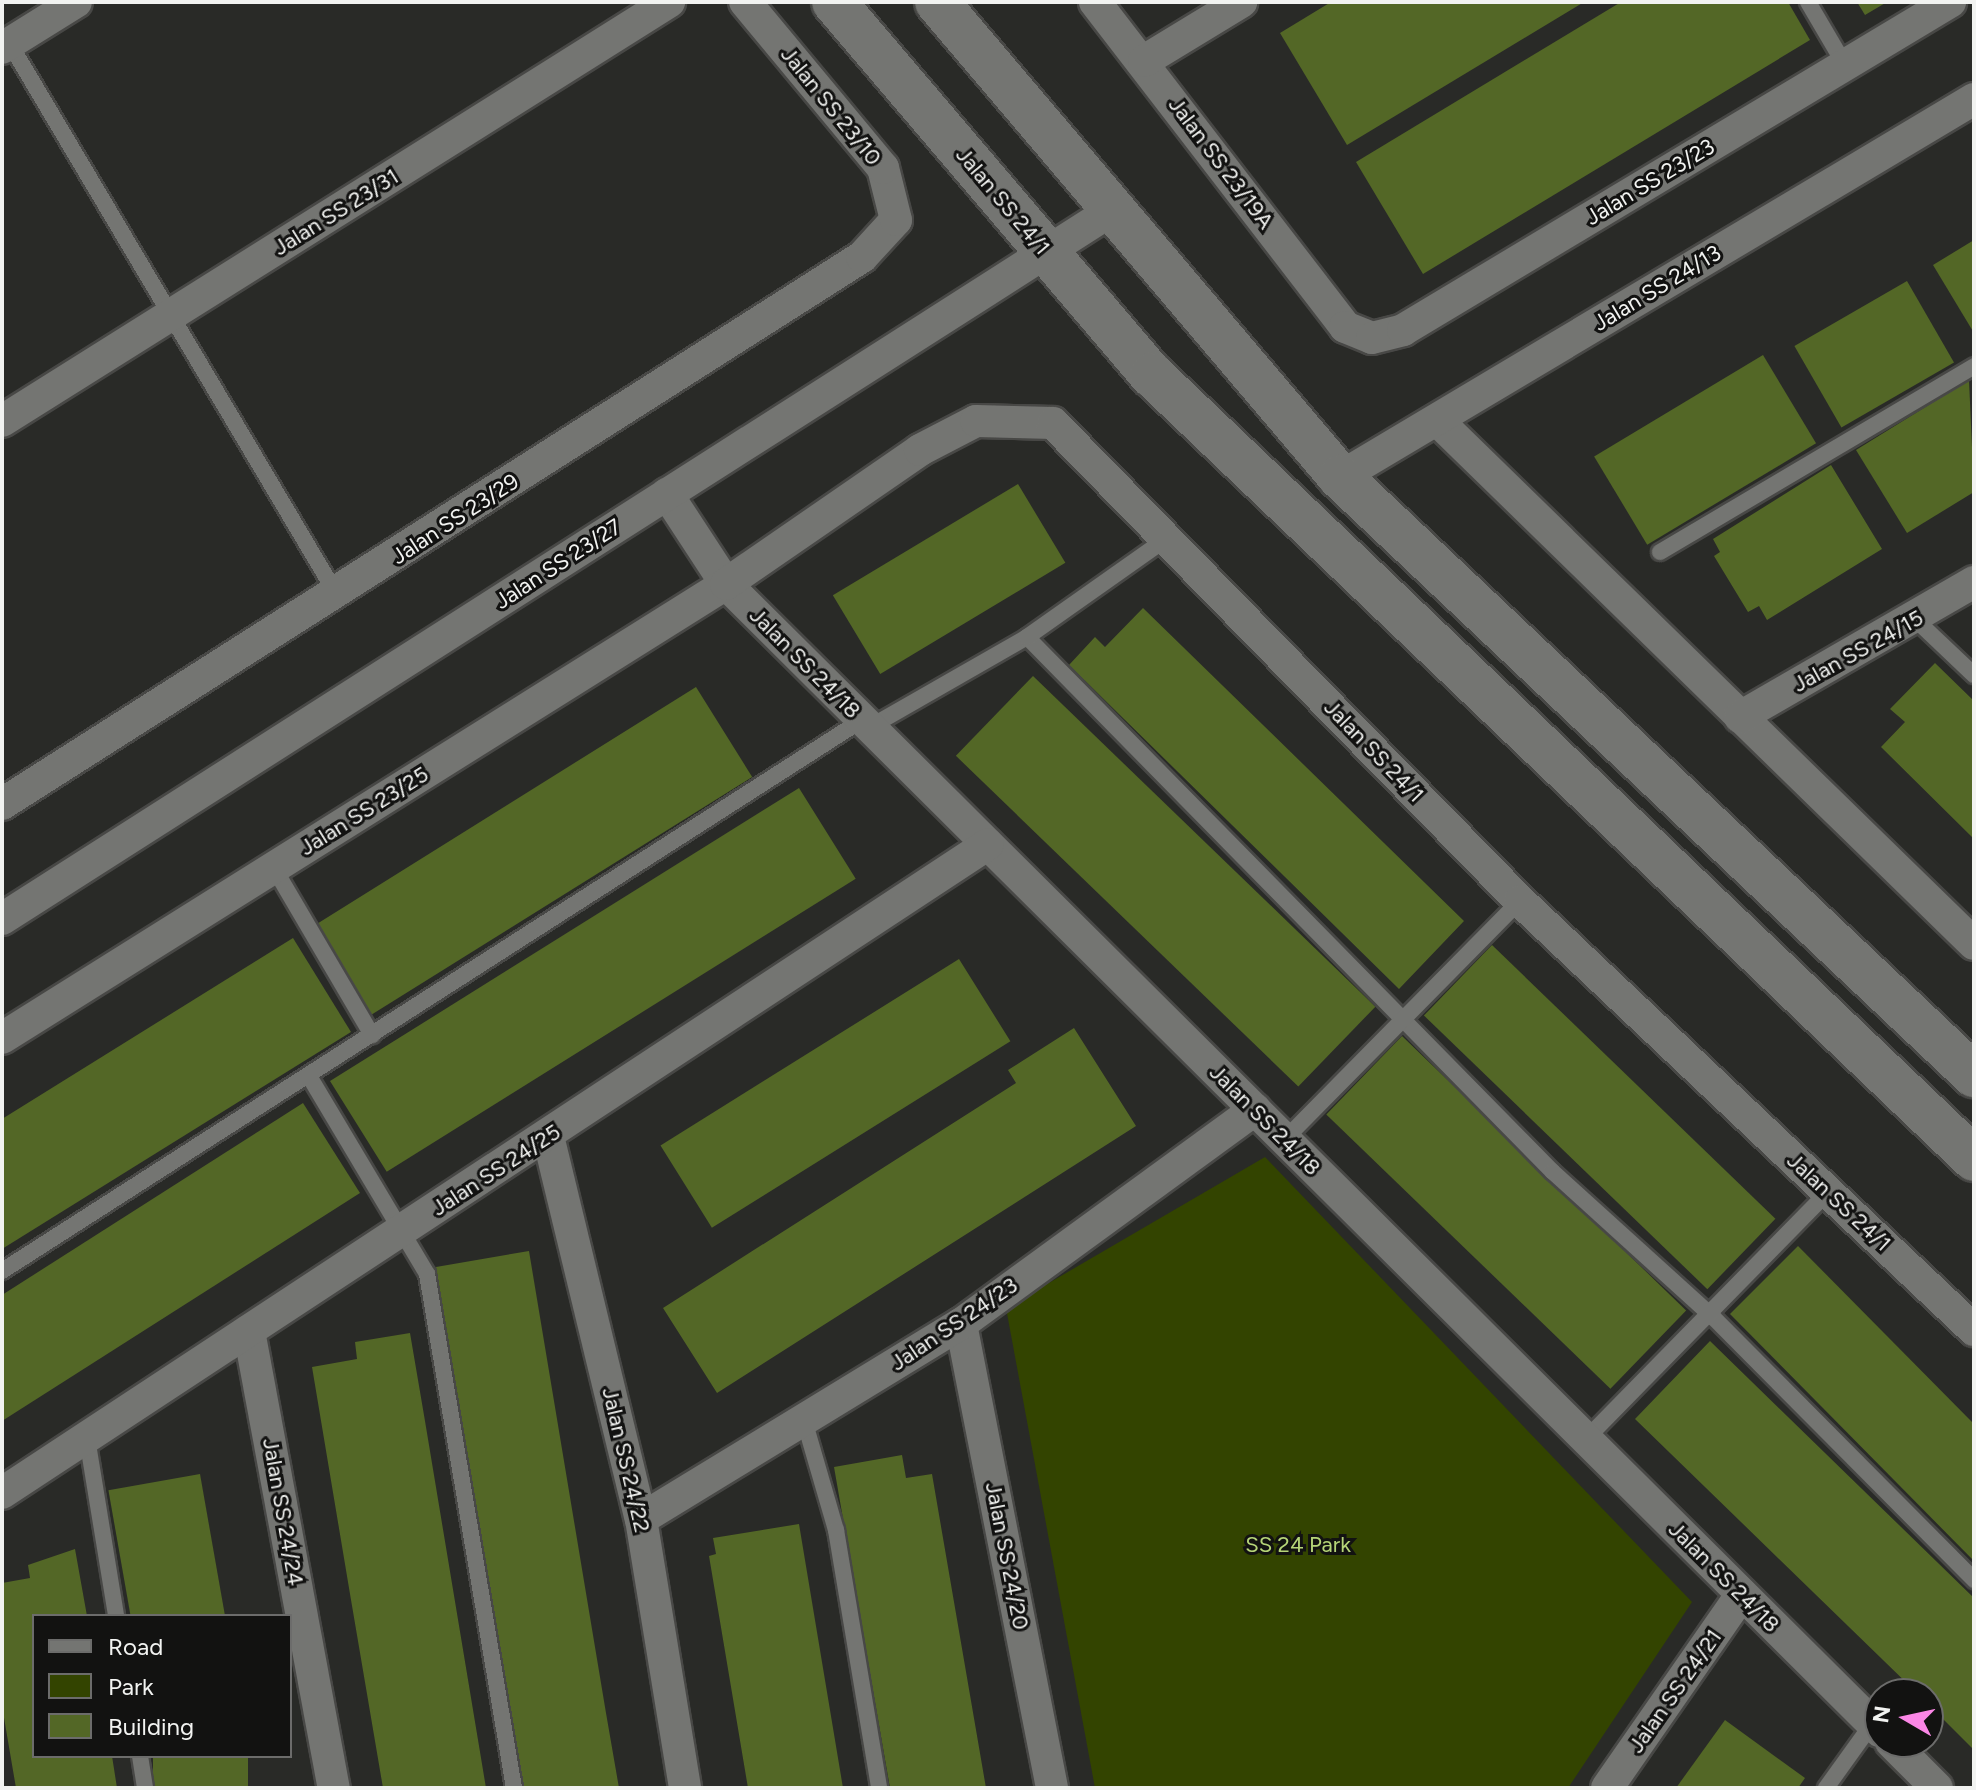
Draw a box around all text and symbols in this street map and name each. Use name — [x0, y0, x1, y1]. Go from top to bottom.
street label: Jalan SS 23/10 — [775, 41, 887, 171]
street label: Jalan SS 23/19A — [1163, 92, 1279, 234]
street label: Jalan SS 23/23 — [1581, 133, 1719, 231]
street label: Jalan SS 24/1 — [950, 142, 1056, 260]
street label: Jalan SS 23/31 — [269, 163, 403, 261]
street label: Jalan SS 24/13 — [1588, 240, 1726, 336]
street label: Jalan SS 23/29 — [386, 468, 524, 570]
street label: Jalan SS 23/27 — [490, 513, 626, 615]
street label: Jalan SS 24/18 — [744, 602, 866, 724]
street label: Jalan SS 24/15 — [1788, 604, 1928, 698]
street label: Jalan SS 24/1 — [1319, 694, 1429, 808]
street label: Jalan SS 23/25 — [295, 761, 433, 861]
street label: Jalan SS 24/18 — [1204, 1059, 1326, 1181]
street label: Jalan SS 24/25 — [427, 1119, 565, 1221]
street label: Jalan SS 24/1 — [1782, 1147, 1896, 1257]
street label: Jalan SS 24/23 — [885, 1272, 1023, 1376]
street label: Jalan SS 24/22 — [597, 1385, 655, 1535]
street label: Jalan SS 24/24 — [257, 1436, 309, 1588]
street label: Jalan SS 24/20 — [980, 1480, 1034, 1632]
street label: Jalan SS 24/18 — [1663, 1516, 1785, 1638]
park label: SS 24 Park — [1245, 1532, 1351, 1558]
legend — [32, 1614, 292, 1758]
street label: Jalan SS 24/21 — [1623, 1624, 1727, 1758]
text: Road — [108, 1632, 163, 1661]
text: Park — [108, 1672, 154, 1701]
north arrow — [1864, 1678, 1944, 1758]
text: N — [1867, 1704, 1896, 1725]
text: Building — [108, 1712, 194, 1741]

